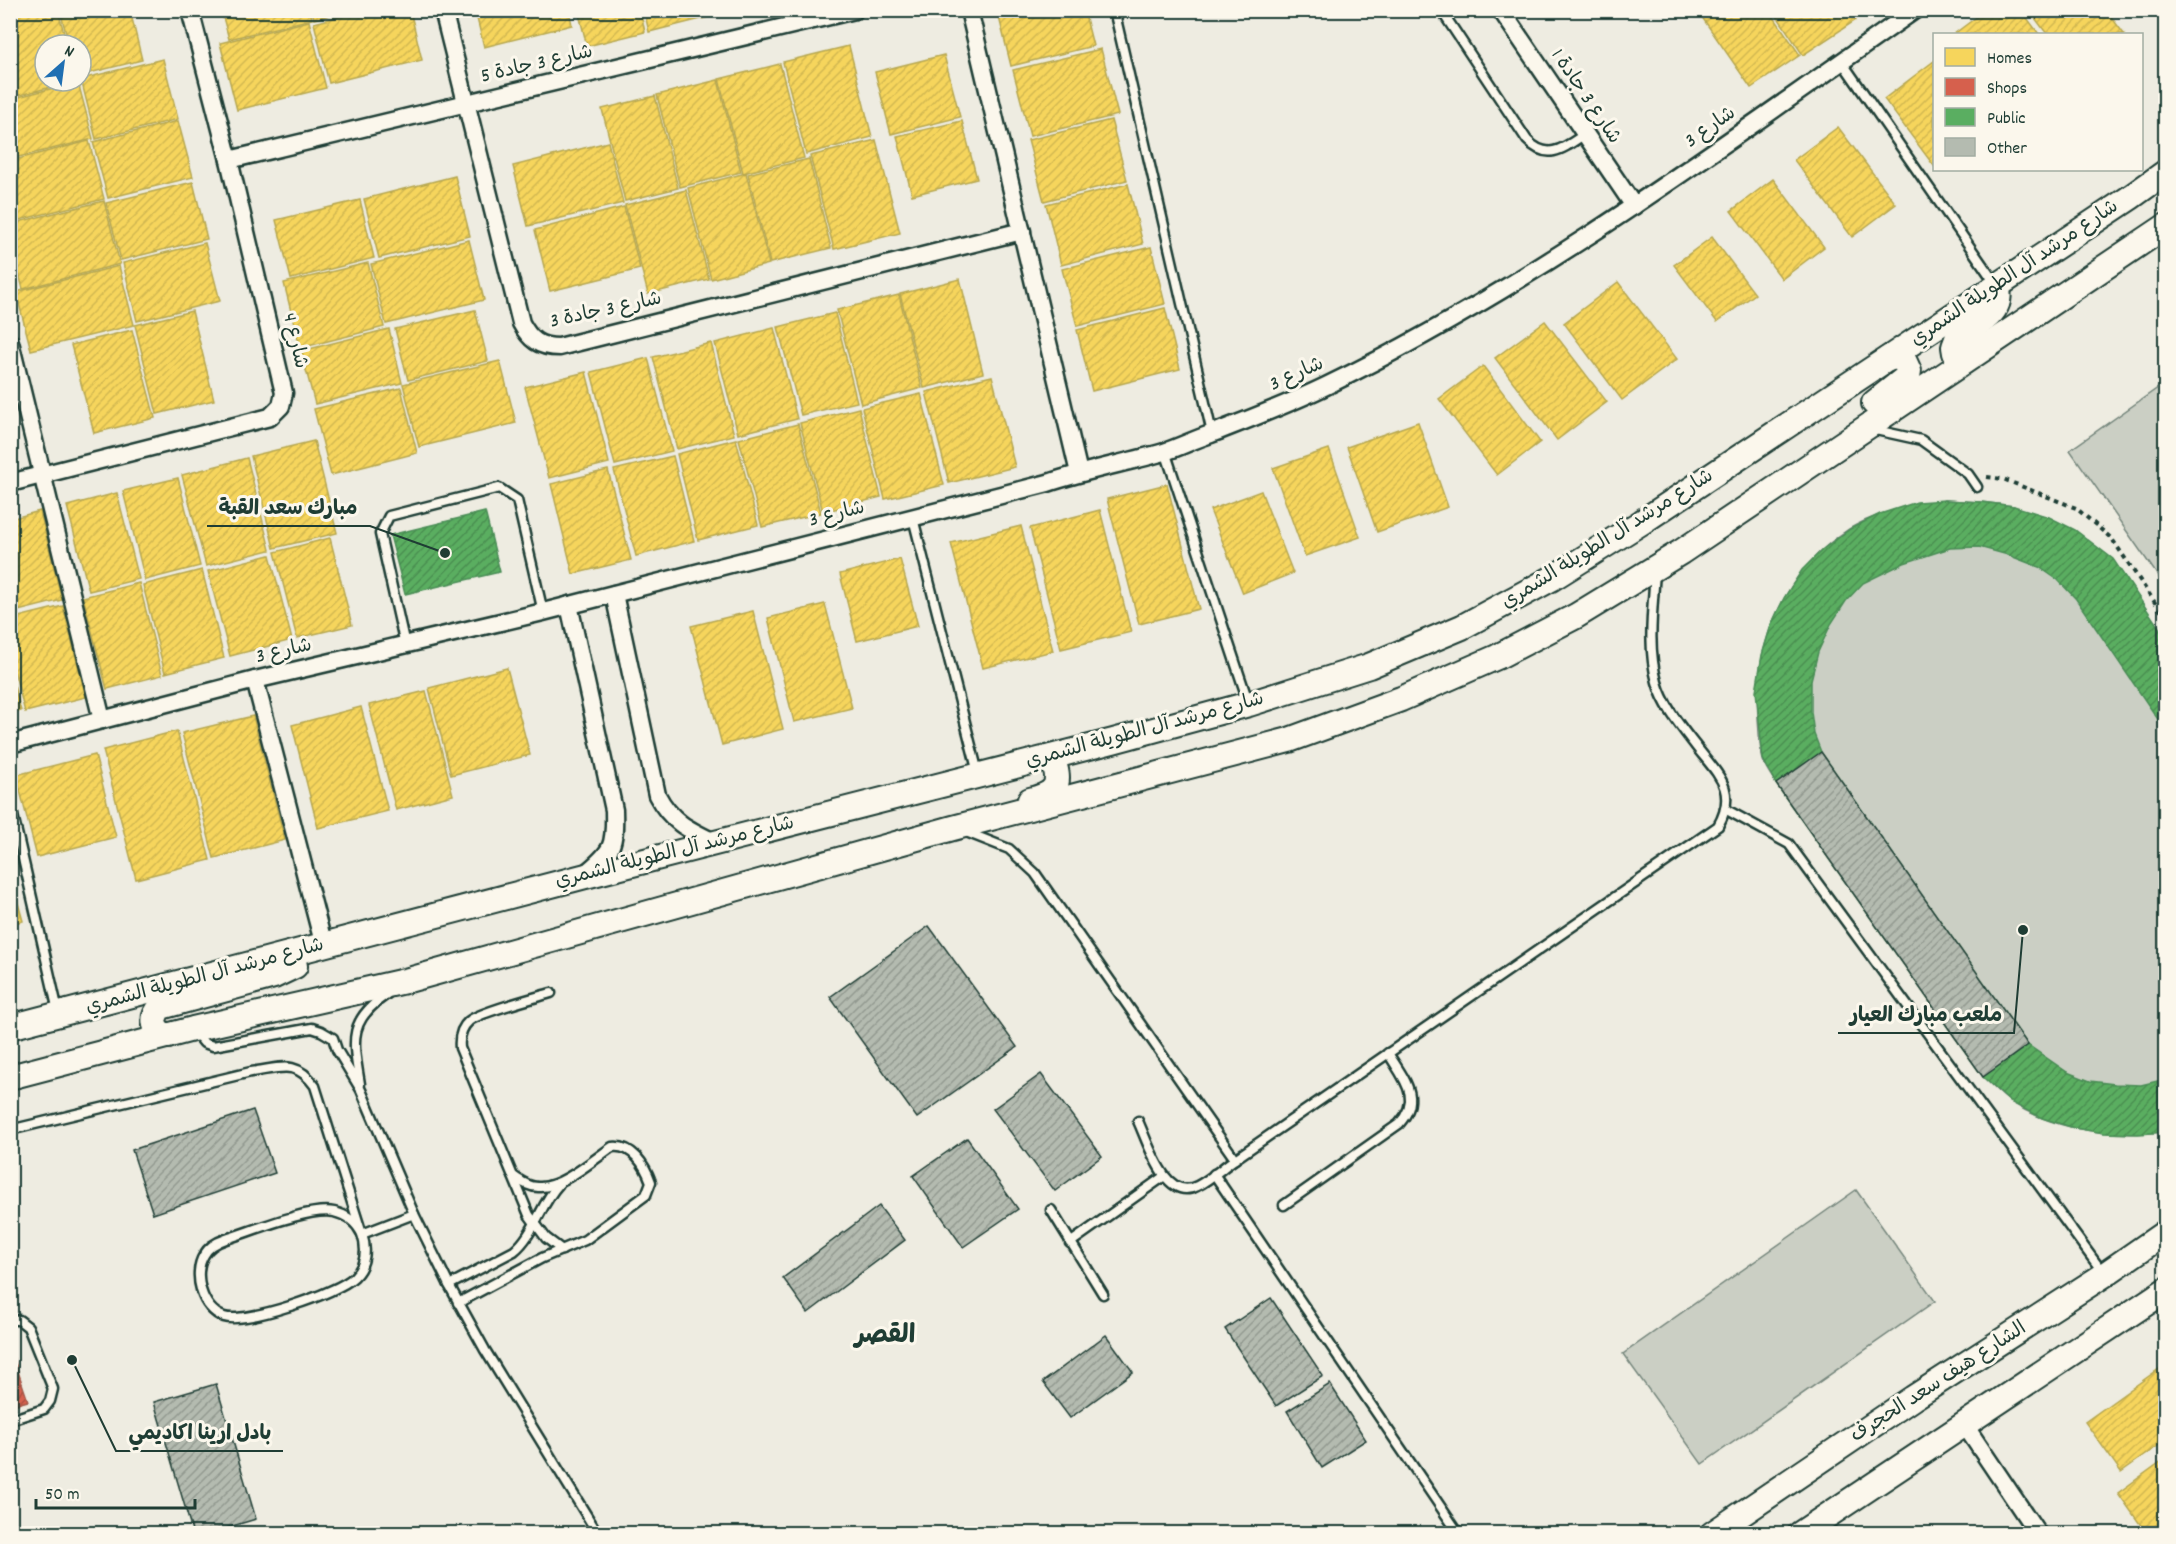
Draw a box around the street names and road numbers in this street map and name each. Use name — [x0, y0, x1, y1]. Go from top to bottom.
street label: شارع 3 جادة 5 — [478, 39, 596, 91]
street label: شارع 3 جادة 1 — [1543, 44, 1627, 150]
street label: شارع 3 — [1680, 100, 1742, 156]
street label: شارع مرشد آل الطويلة الشمري — [1905, 194, 2125, 354]
street label: شارع 3 جادة 3 — [547, 285, 665, 337]
street label: شارع 4 — [274, 310, 314, 372]
street label: شارع 3 — [1265, 351, 1329, 399]
street label: شارع مرشد آل الطويلة الشمري — [1496, 463, 1720, 617]
street label: شارع 3 — [806, 495, 868, 535]
street label: شارع 3 — [253, 632, 315, 672]
street label: شارع مرشد آل الطويلة الشمري — [1023, 686, 1267, 776]
street label: شارع مرشد آل الطويلة الشمري — [552, 810, 798, 896]
street label: شارع مرشد آل الطويلة الشمري — [83, 932, 327, 1022]
street label: الشارع هيف سعد الحجرف — [1846, 1316, 2032, 1450]

